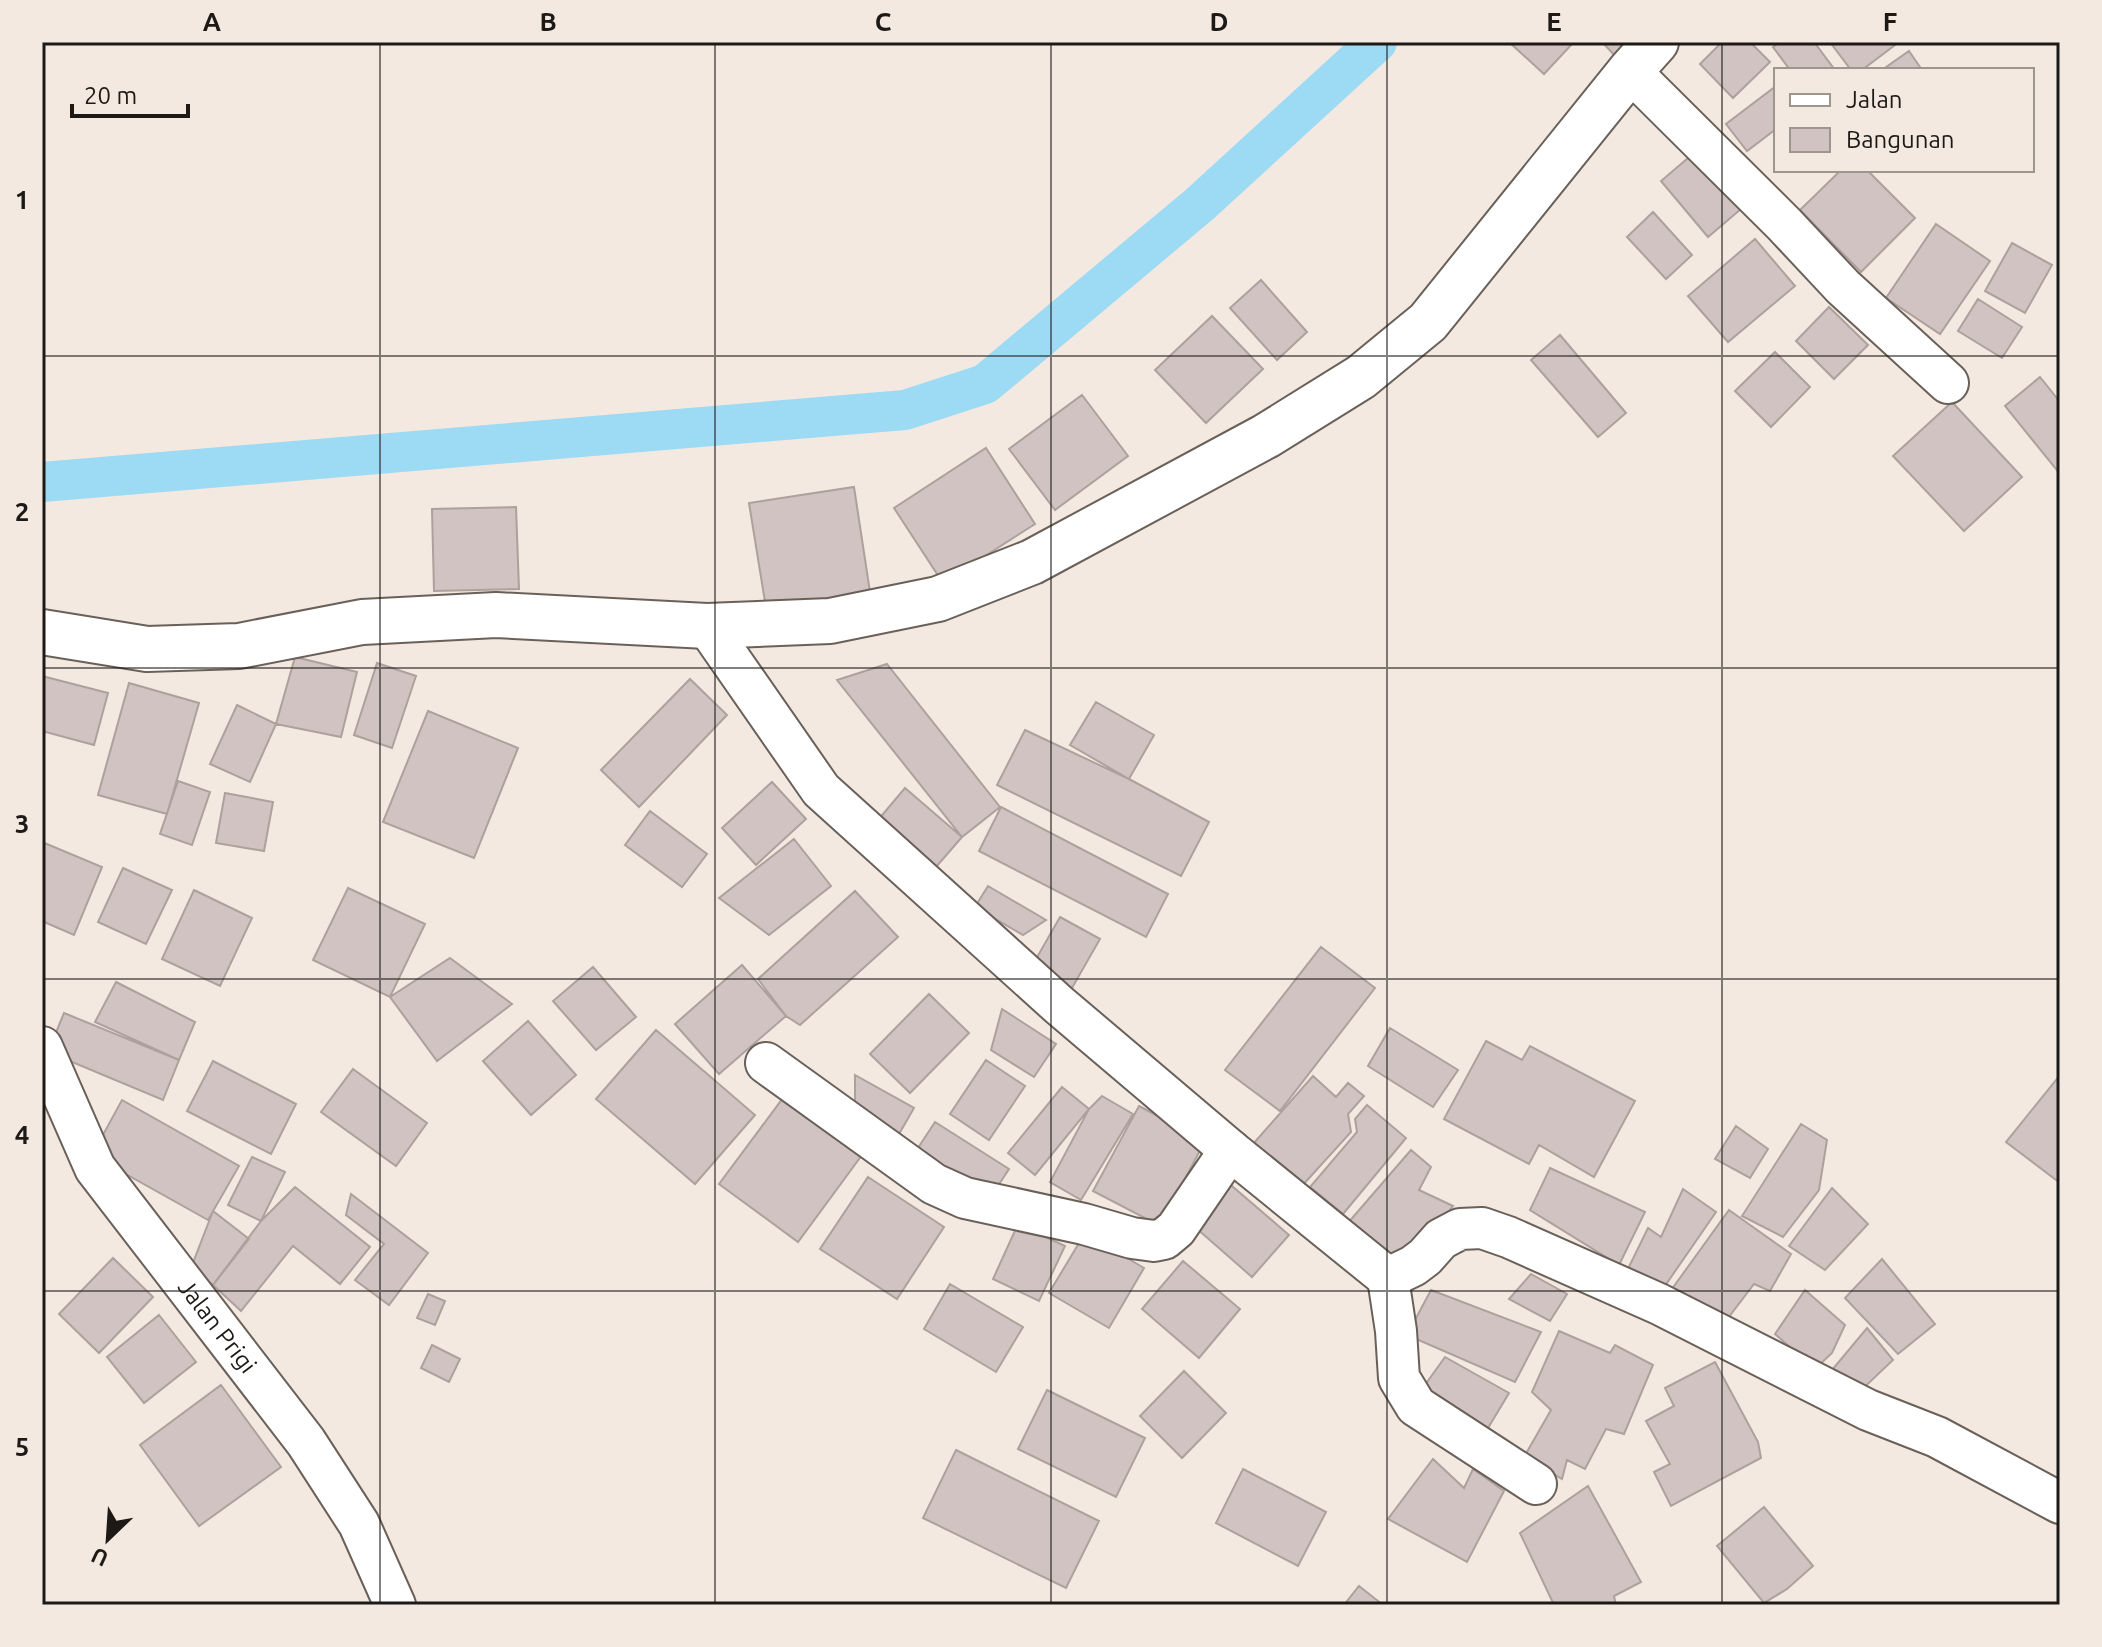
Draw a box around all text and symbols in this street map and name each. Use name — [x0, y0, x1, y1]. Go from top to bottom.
text: A — [203, 7, 222, 36]
text: B — [539, 7, 557, 36]
text: C — [875, 7, 892, 36]
text: D — [1210, 7, 1228, 36]
text: E — [1546, 7, 1562, 36]
text: F — [1883, 7, 1897, 36]
scale bar — [72, 68, 188, 118]
legend — [1774, 68, 2034, 172]
text: 20 m — [84, 82, 137, 109]
text: Jalan — [1846, 86, 1903, 113]
text: Bangunan — [1846, 126, 1955, 153]
text: 1 — [15, 185, 29, 214]
text: 2 — [15, 497, 29, 526]
text: 3 — [15, 809, 29, 838]
text: 4 — [15, 1120, 29, 1149]
street label: Jalan Prigi — [173, 1274, 262, 1378]
text: 5 — [15, 1432, 29, 1461]
north arrow — [68, 1499, 148, 1579]
text: U — [87, 1543, 112, 1572]

